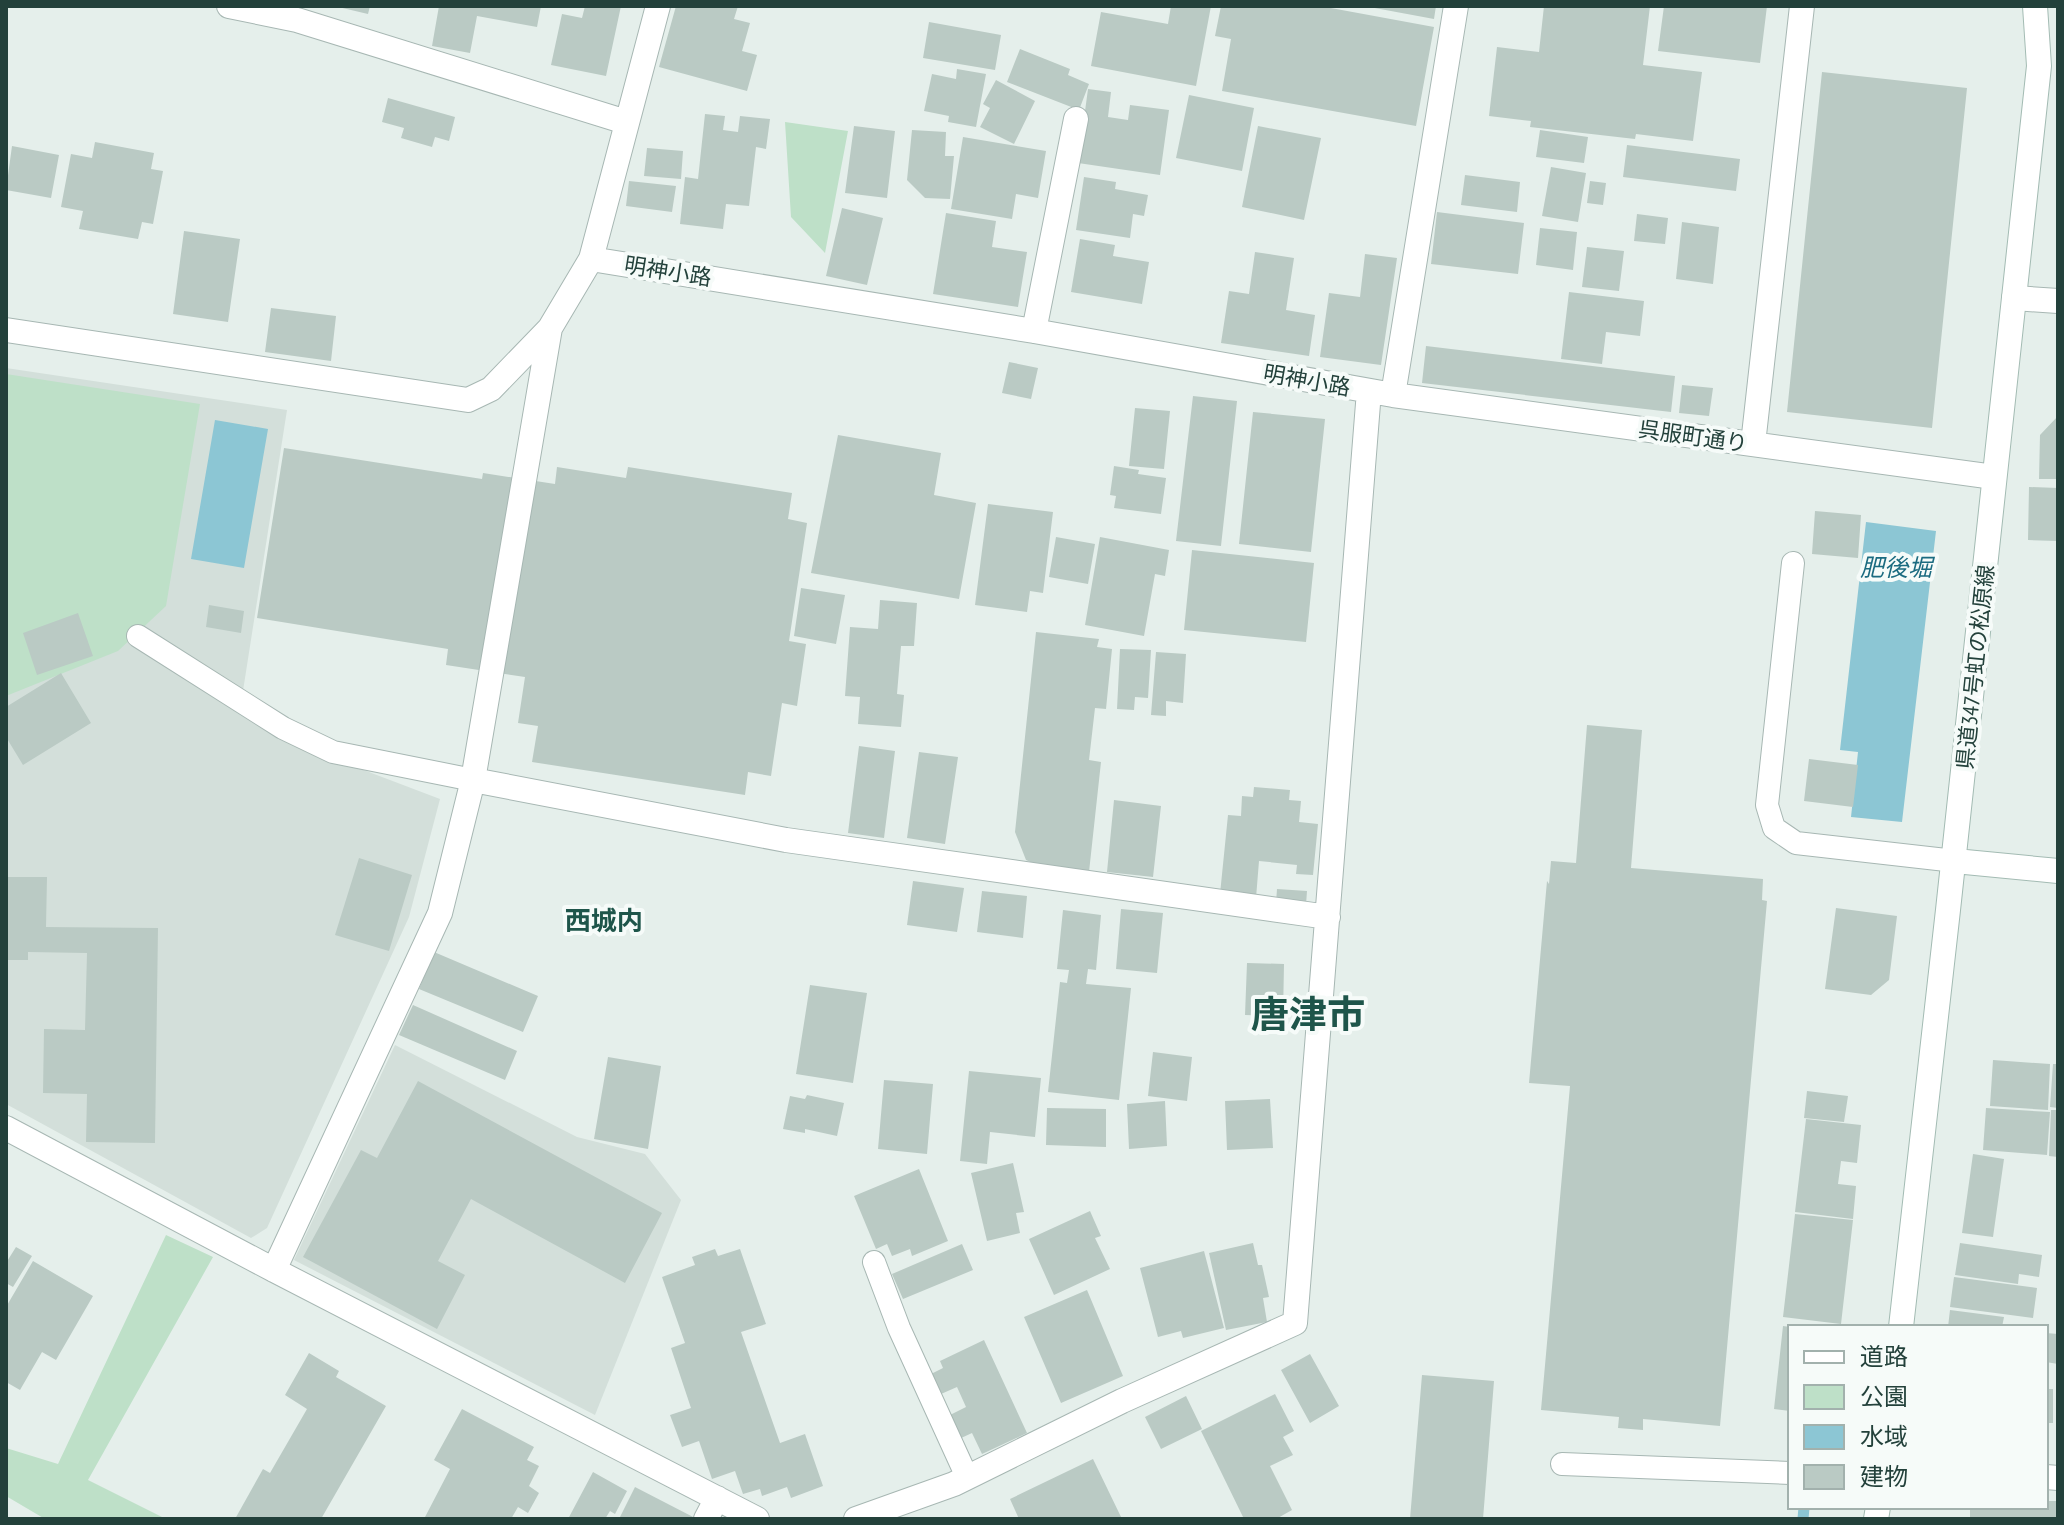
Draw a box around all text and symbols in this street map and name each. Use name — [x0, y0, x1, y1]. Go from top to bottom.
street label: 明神小路 — [622, 250, 714, 292]
street label: 明神小路 — [1261, 359, 1353, 401]
street label: 呉服町通り — [1637, 414, 1749, 458]
water label: 肥後堀 — [1860, 552, 1936, 583]
street label: 県道347号虹の松原線 — [1950, 563, 2000, 771]
district label: 西城内 — [565, 904, 643, 937]
district label: 唐津市 — [1251, 989, 1365, 1038]
legend — [1788, 1325, 2048, 1509]
text: 道路 — [1860, 1341, 1908, 1372]
text: 公園 — [1860, 1381, 1908, 1412]
text: 水域 — [1860, 1421, 1908, 1452]
text: 建物 — [1860, 1461, 1908, 1492]

